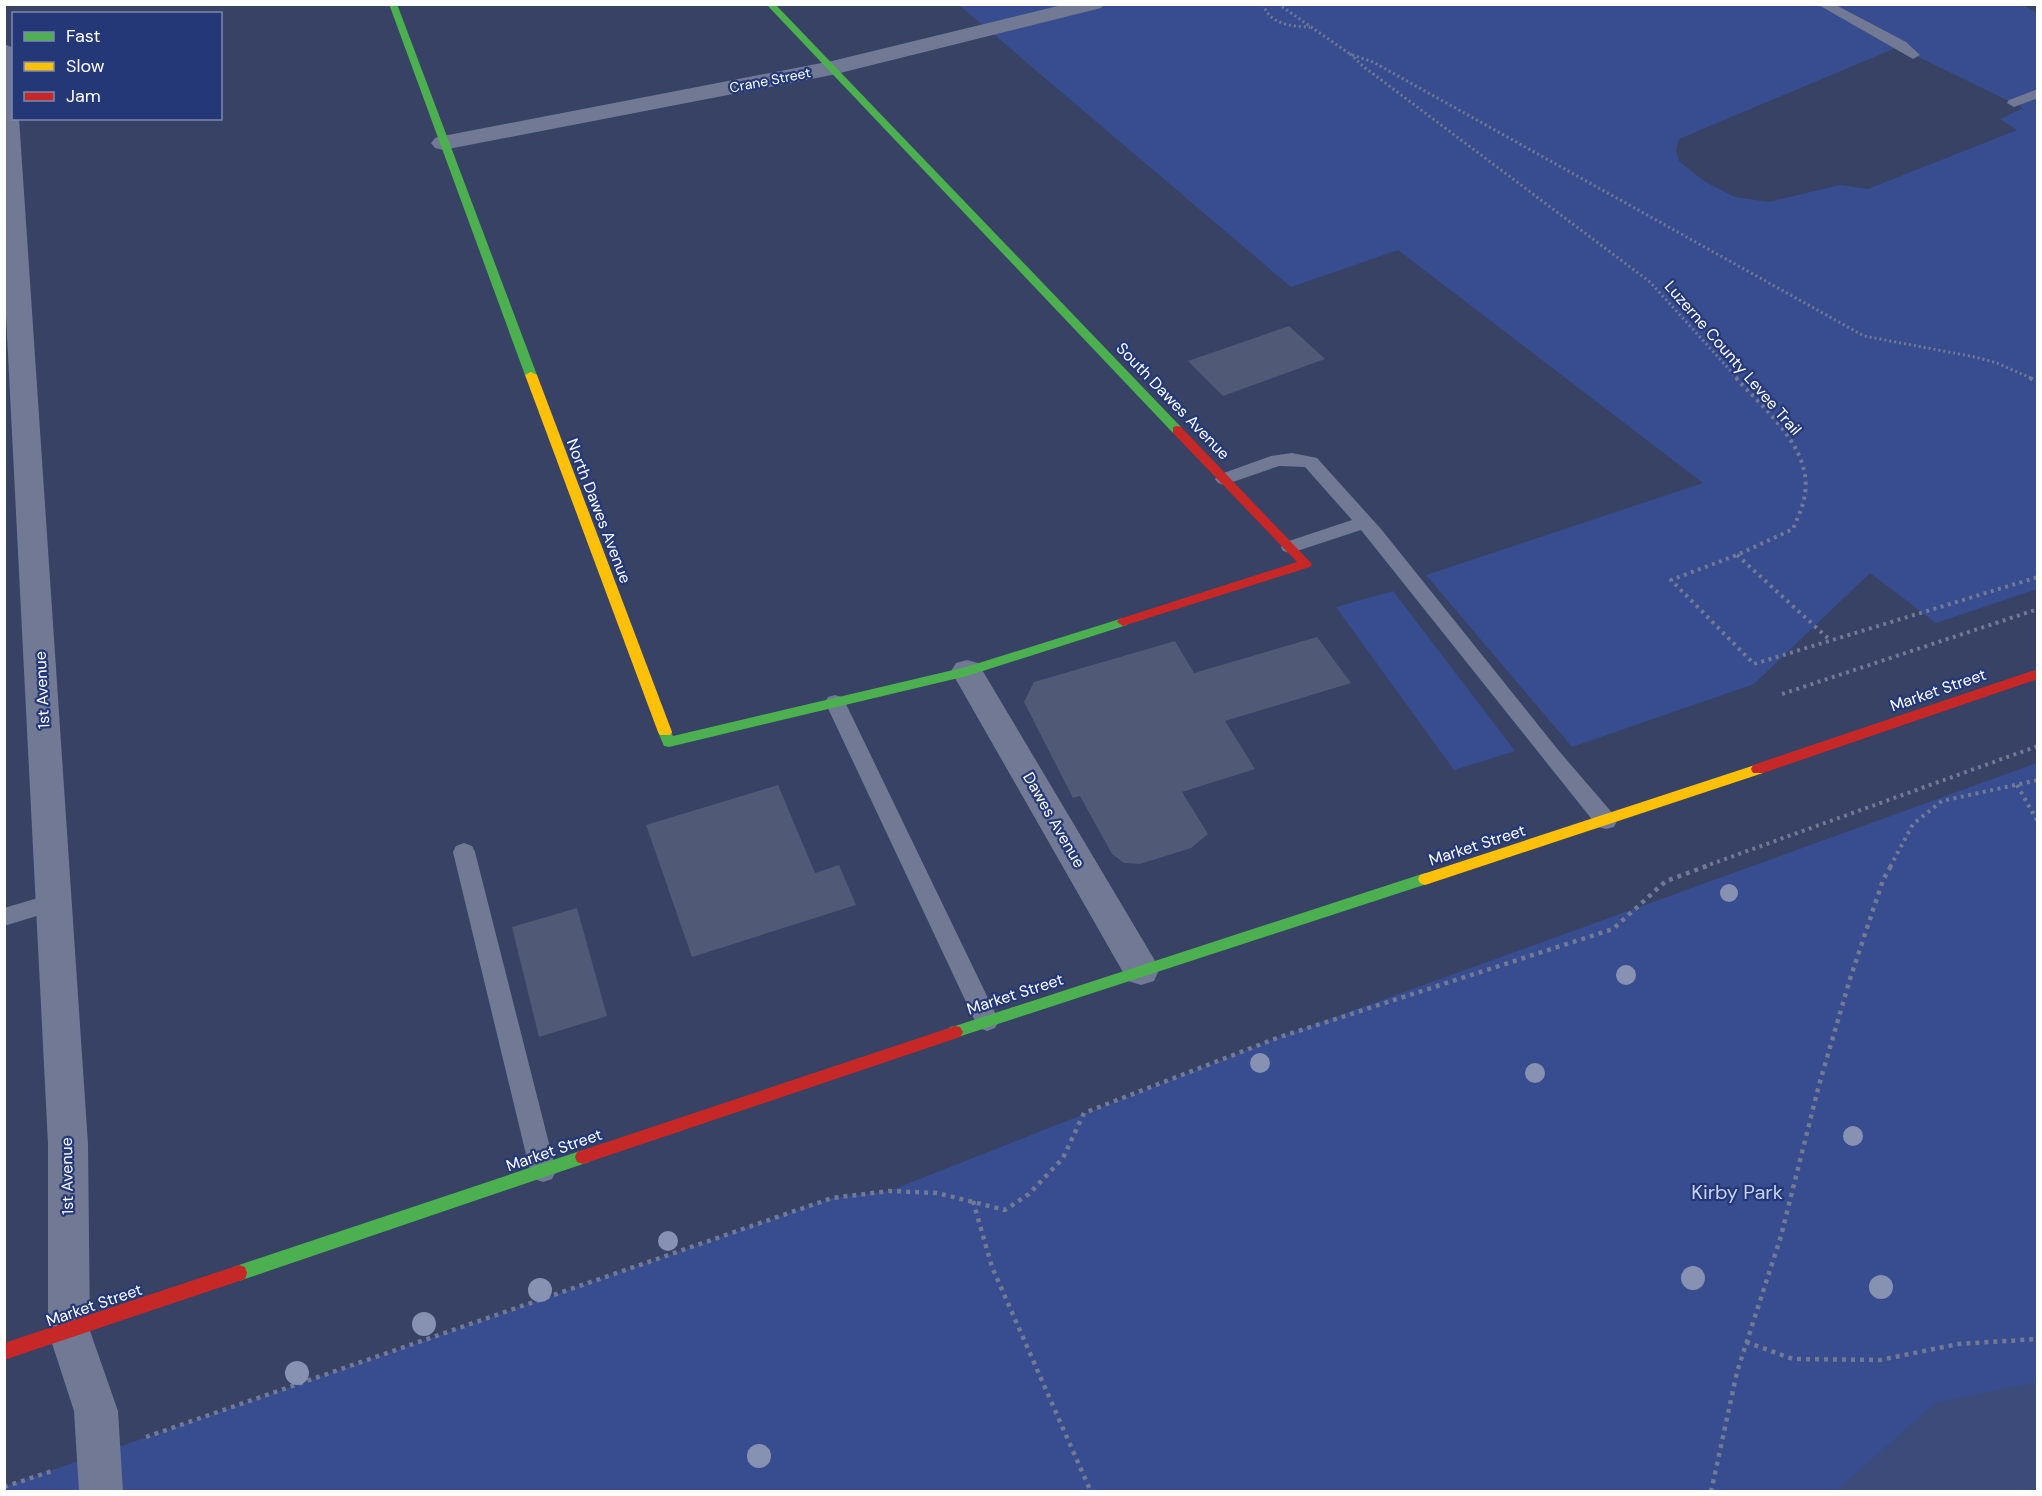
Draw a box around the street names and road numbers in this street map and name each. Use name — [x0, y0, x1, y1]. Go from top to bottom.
street label: Crane Street — [728, 63, 812, 97]
street label: Luzerne County Levee Trail — [1660, 276, 1806, 440]
street label: South Dawes Avenue — [1112, 338, 1234, 464]
street label: North Dawes Avenue — [562, 436, 636, 586]
street label: 1st Avenue — [29, 651, 55, 729]
street label: Market Street — [1887, 664, 1989, 716]
street label: Dawes Avenue — [1018, 768, 1090, 872]
street label: Market Street — [1426, 820, 1528, 870]
street label: Market Street — [964, 969, 1066, 1019]
street label: Market Street — [503, 1124, 605, 1176]
street label: 1st Avenue — [56, 1137, 78, 1215]
street label: Market Street — [43, 1279, 145, 1331]

